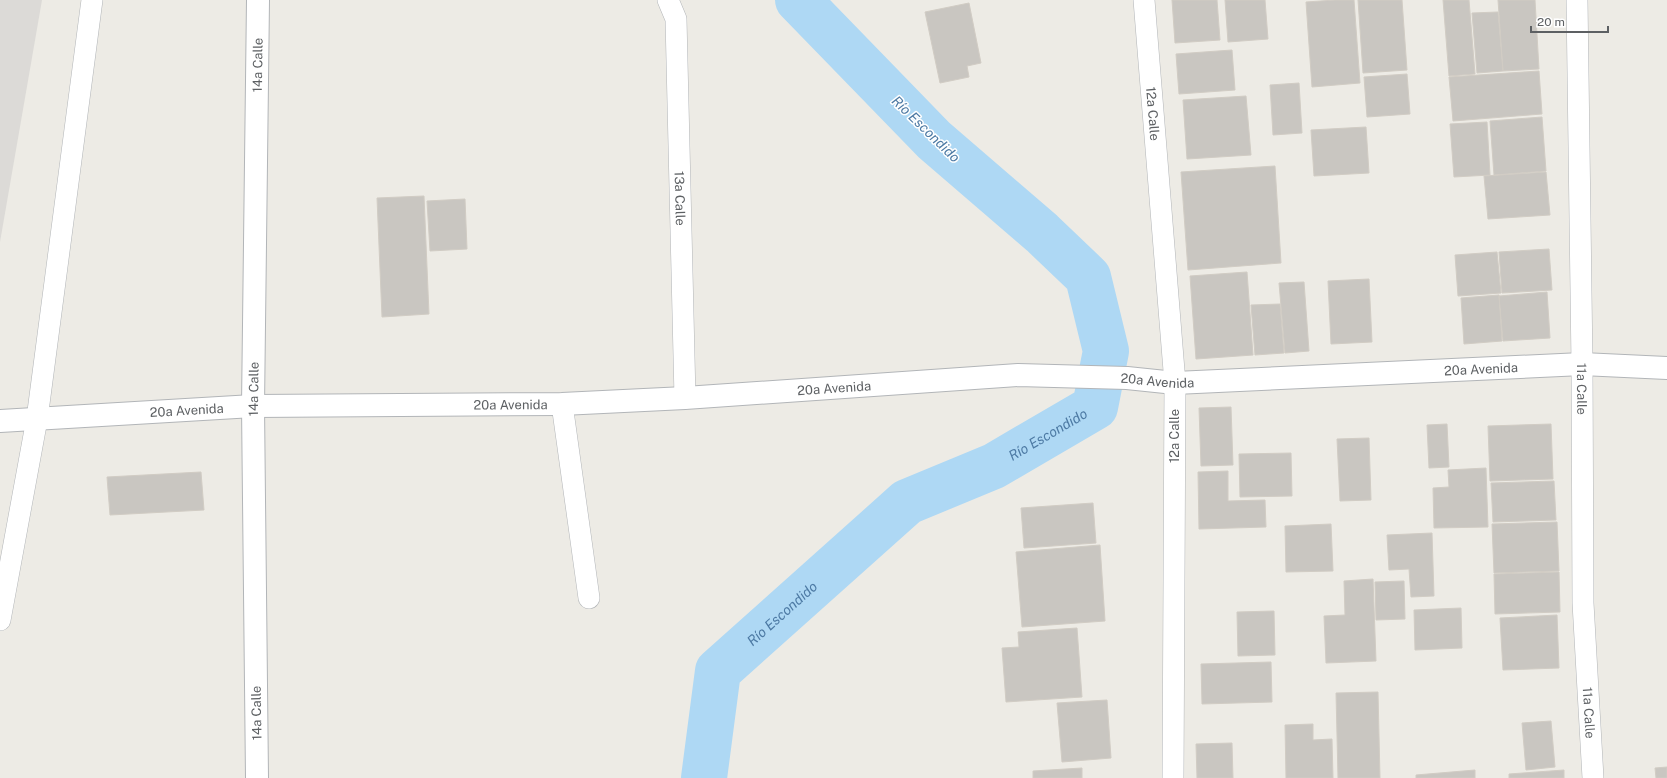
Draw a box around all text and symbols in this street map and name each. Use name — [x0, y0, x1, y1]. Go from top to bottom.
scale bar — [1531, 8, 1608, 34]
text: 20 m — [1537, 15, 1565, 29]
street label: 14a Calle — [250, 38, 266, 92]
street label: 12a Calle — [1143, 86, 1162, 141]
water label: Río Escondido — [889, 93, 964, 166]
street label: 13a Calle — [672, 171, 688, 226]
street label: 20a Avenida — [1444, 360, 1518, 378]
street label: 14a Calle — [246, 362, 262, 416]
street label: 11a Calle — [1574, 363, 1589, 415]
street label: 20a Avenida — [1120, 371, 1195, 391]
street label: 20a Avenida — [797, 378, 872, 398]
street label: 20a Avenida — [473, 397, 548, 413]
street label: 20a Avenida — [149, 401, 224, 420]
water label: Río Escondido — [1006, 405, 1090, 464]
street label: 12a Calle — [1167, 409, 1182, 463]
water label: Río Escondido — [744, 578, 821, 649]
street label: 14a Calle — [249, 686, 264, 740]
street label: 11a Calle — [1580, 687, 1598, 739]

